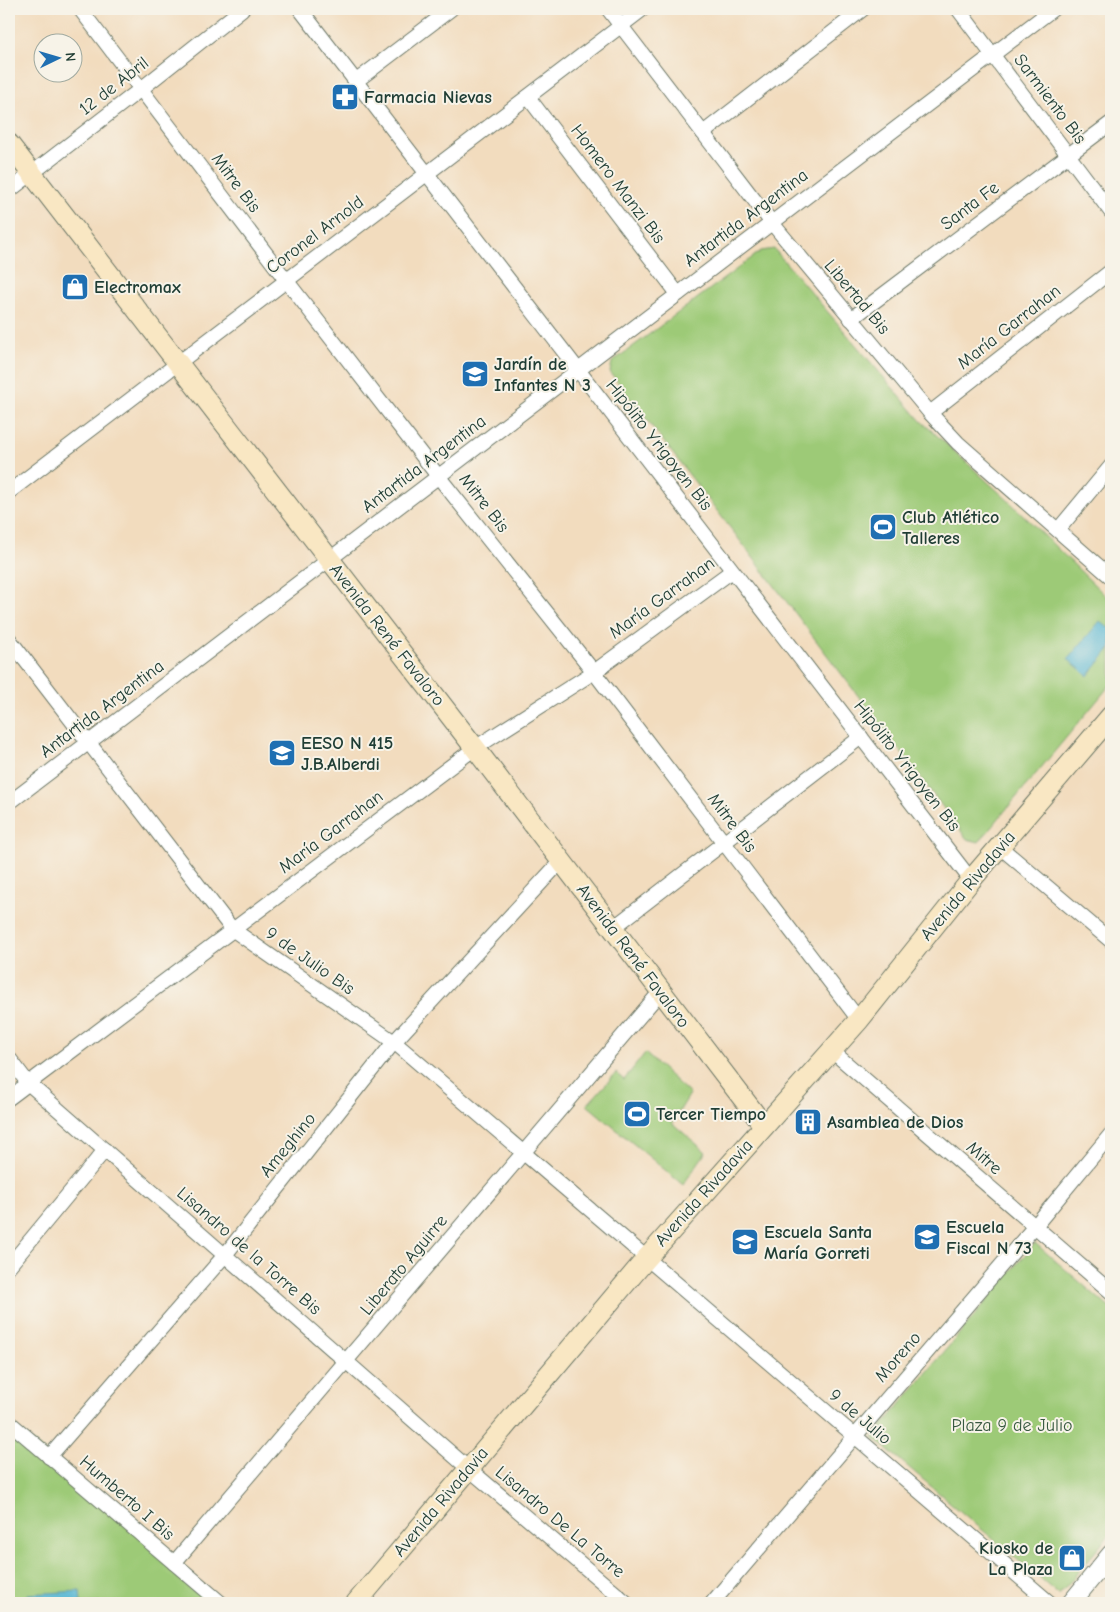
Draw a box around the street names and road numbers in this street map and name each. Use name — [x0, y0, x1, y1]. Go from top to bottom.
street label: Sarmiento Bis — [1009, 50, 1091, 148]
street label: 12 de Abril — [75, 52, 153, 120]
street label: Homero Manzi Bis — [566, 120, 670, 248]
street label: Mitre Bis — [207, 149, 265, 217]
street label: Antartida Argentina — [680, 165, 812, 271]
street label: Santa Fe — [937, 177, 1003, 235]
street label: Coronel Arnold — [262, 192, 368, 278]
street label: Libertad Bis — [820, 255, 894, 339]
street label: María Garrahan — [953, 280, 1065, 374]
street label: Hipólito Yrigoyen Bis — [601, 375, 717, 515]
street label: Antartida Argentina — [358, 411, 490, 517]
street label: Mitre Bis — [455, 469, 513, 537]
street label: María Garrahan — [605, 553, 719, 643]
street label: Avenida René Favaloro — [325, 560, 449, 710]
street label: Antartida Argentina — [36, 656, 168, 762]
street label: Hipólito Yrigoyen Bis — [849, 696, 965, 836]
street label: María Garrahan — [275, 786, 387, 878]
street label: Mitre Bis — [703, 789, 761, 857]
street label: Avenida Rivadavia — [916, 827, 1020, 945]
street label: Avenida René Favaloro — [572, 880, 694, 1032]
street label: 9 de Julio Bis — [261, 923, 359, 999]
street label: Ameghino — [256, 1108, 320, 1182]
street label: Avenida Rivadavia — [651, 1135, 757, 1251]
street label: Mitre — [962, 1137, 1006, 1179]
street label: Lisandro de la Torre Bis — [173, 1183, 325, 1319]
street label: Liberato Aguirre — [356, 1211, 452, 1319]
street label: Moreno — [870, 1328, 926, 1386]
street label: 9 de Julio — [824, 1385, 896, 1449]
street label: Avenida Rivadavia — [389, 1443, 493, 1561]
street label: Humberto I Bis — [75, 1451, 179, 1545]
street label: Lisandro De La Torre — [491, 1462, 629, 1582]

